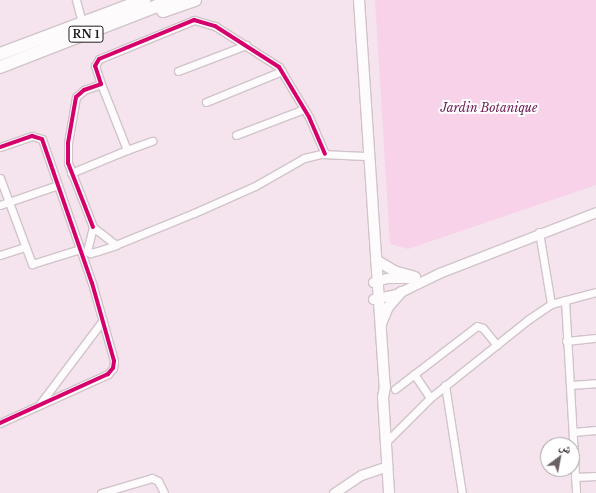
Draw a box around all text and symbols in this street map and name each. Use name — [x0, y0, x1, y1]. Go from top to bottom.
road number: RN 1 — [68, 25, 104, 43]
park label: Jardin Botanique — [440, 101, 538, 115]
north arrow — [540, 437, 580, 477]
text: ش — [557, 439, 574, 457]

